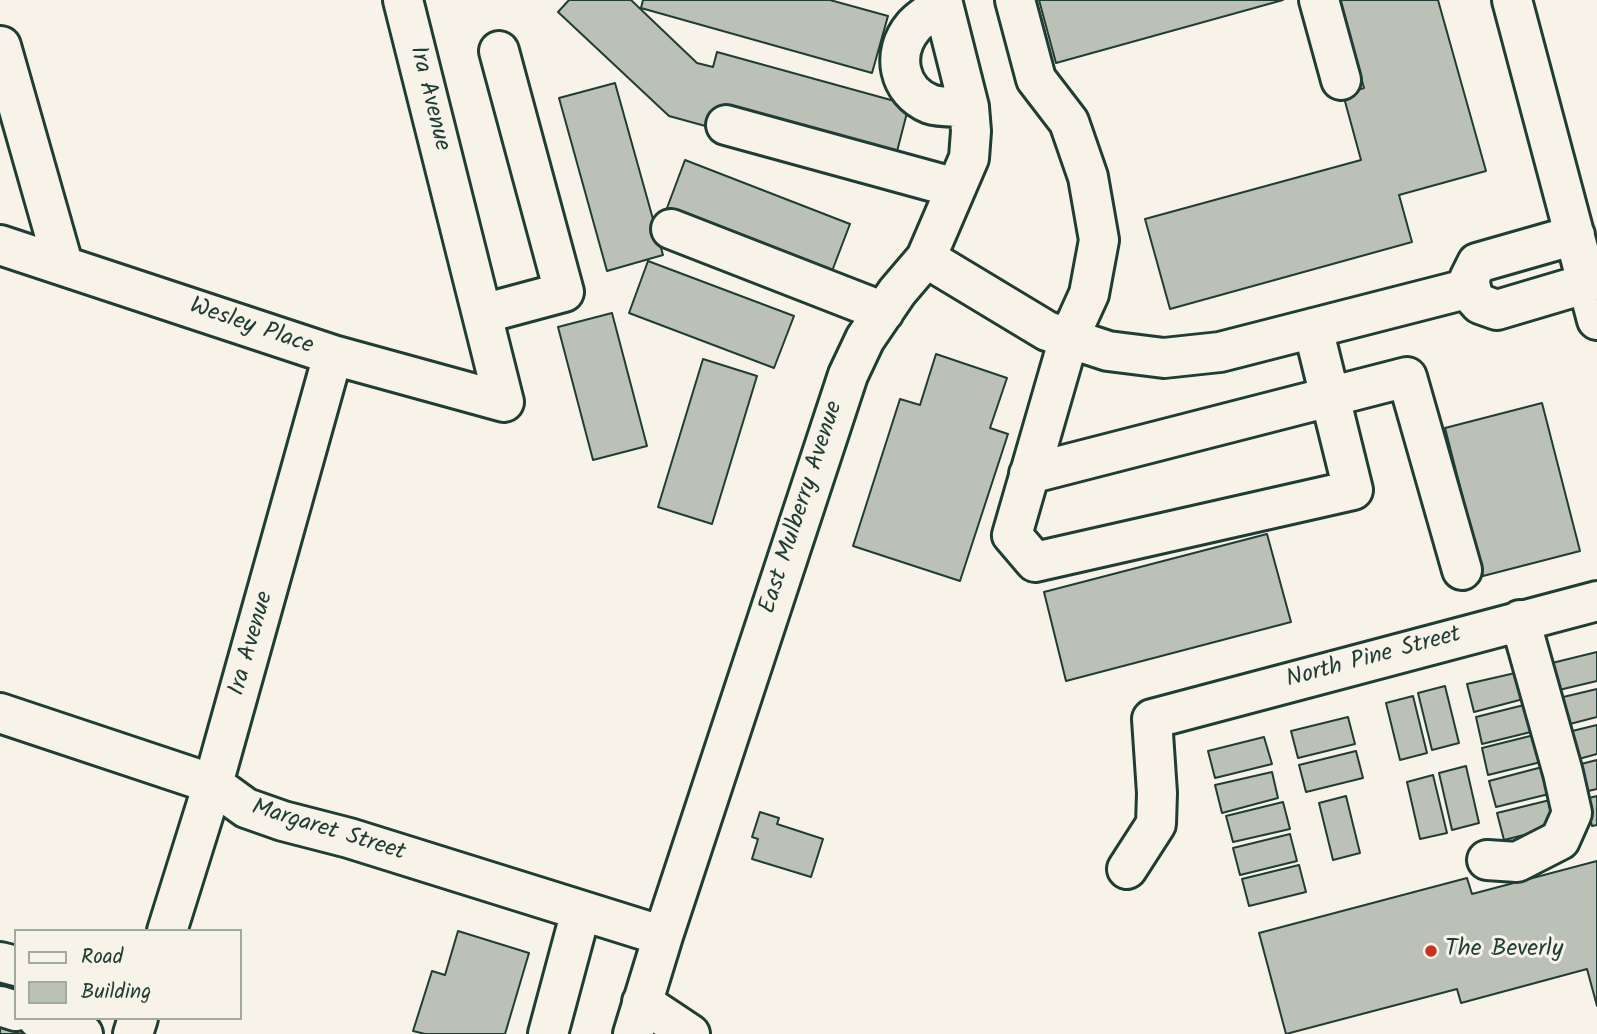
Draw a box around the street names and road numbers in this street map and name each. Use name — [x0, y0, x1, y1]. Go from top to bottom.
street label: Ira Avenue — [401, 44, 455, 154]
street label: Wesley Place — [185, 293, 317, 363]
street label: East Mulberry Avenue — [755, 398, 851, 618]
street label: Ira Avenue — [224, 589, 282, 699]
street label: North Pine Street — [1284, 622, 1464, 696]
street label: Margaret Street — [248, 795, 408, 869]

